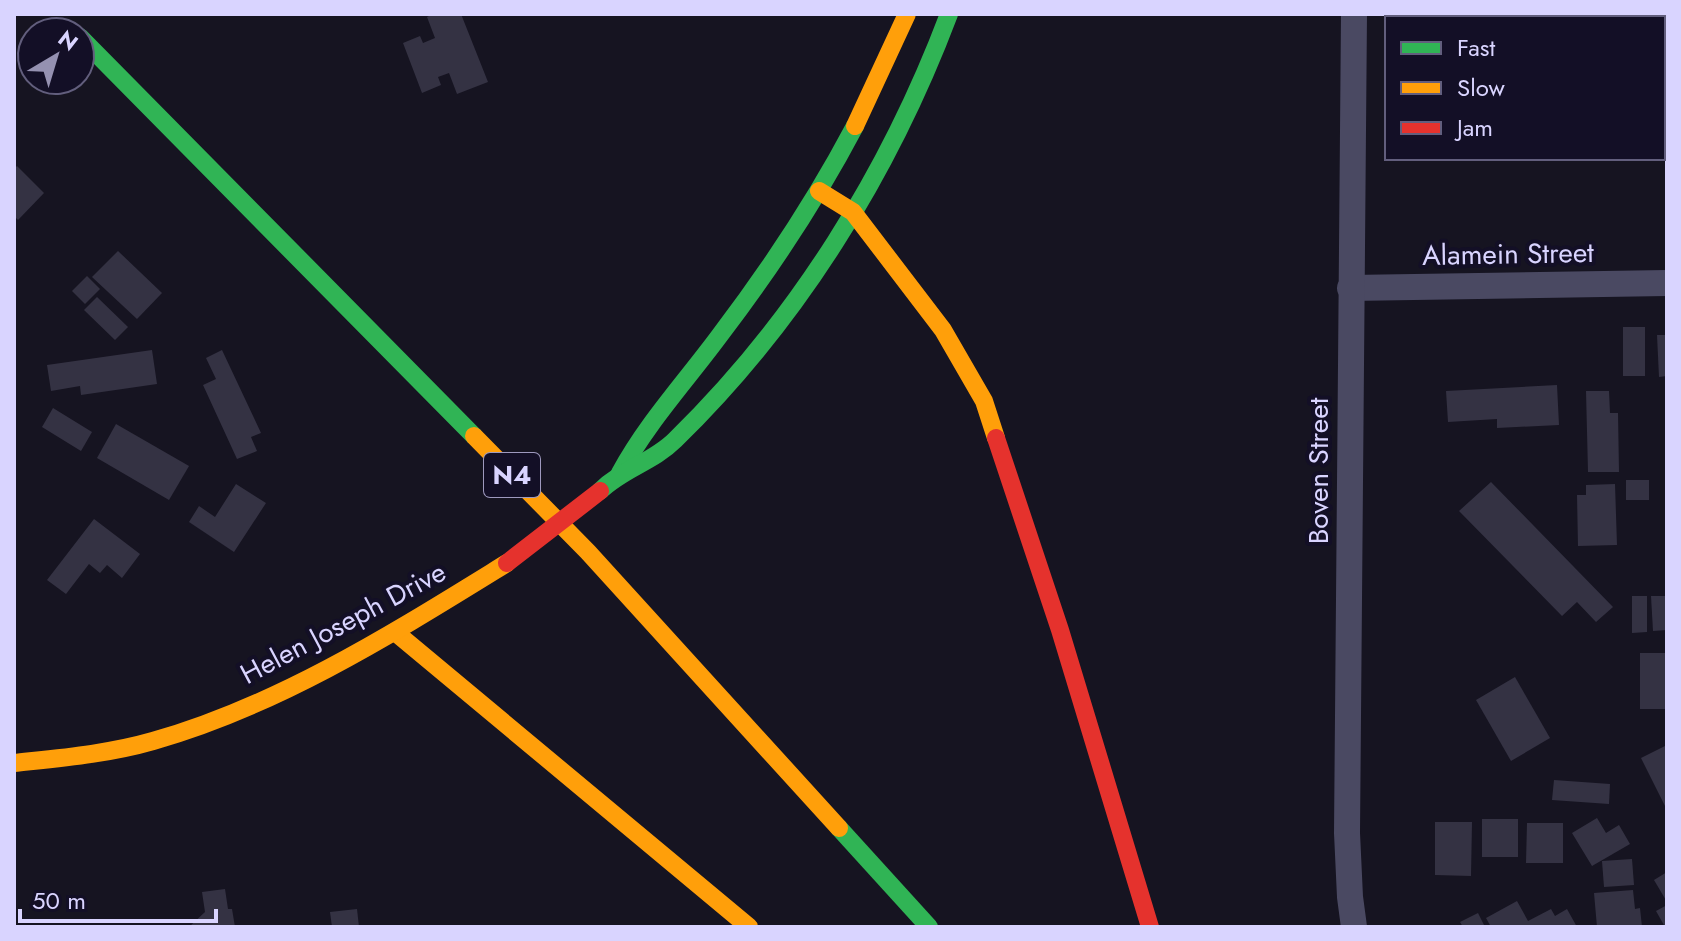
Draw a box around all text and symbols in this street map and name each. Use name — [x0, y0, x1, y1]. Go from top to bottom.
north arrow — [16, 16, 96, 96]
legend — [1385, 16, 1665, 160]
text: N — [52, 22, 85, 58]
text: Fast — [1457, 30, 1495, 65]
text: Slow — [1457, 70, 1505, 105]
text: Jam — [1454, 110, 1493, 145]
street label: Alamein Street — [1422, 232, 1595, 276]
street label: Boven Street — [1298, 397, 1339, 544]
road number: N4 — [484, 453, 540, 497]
street label: Helen Joseph Drive — [233, 552, 453, 694]
scale bar — [20, 873, 216, 923]
text: 50 m — [32, 883, 86, 918]

